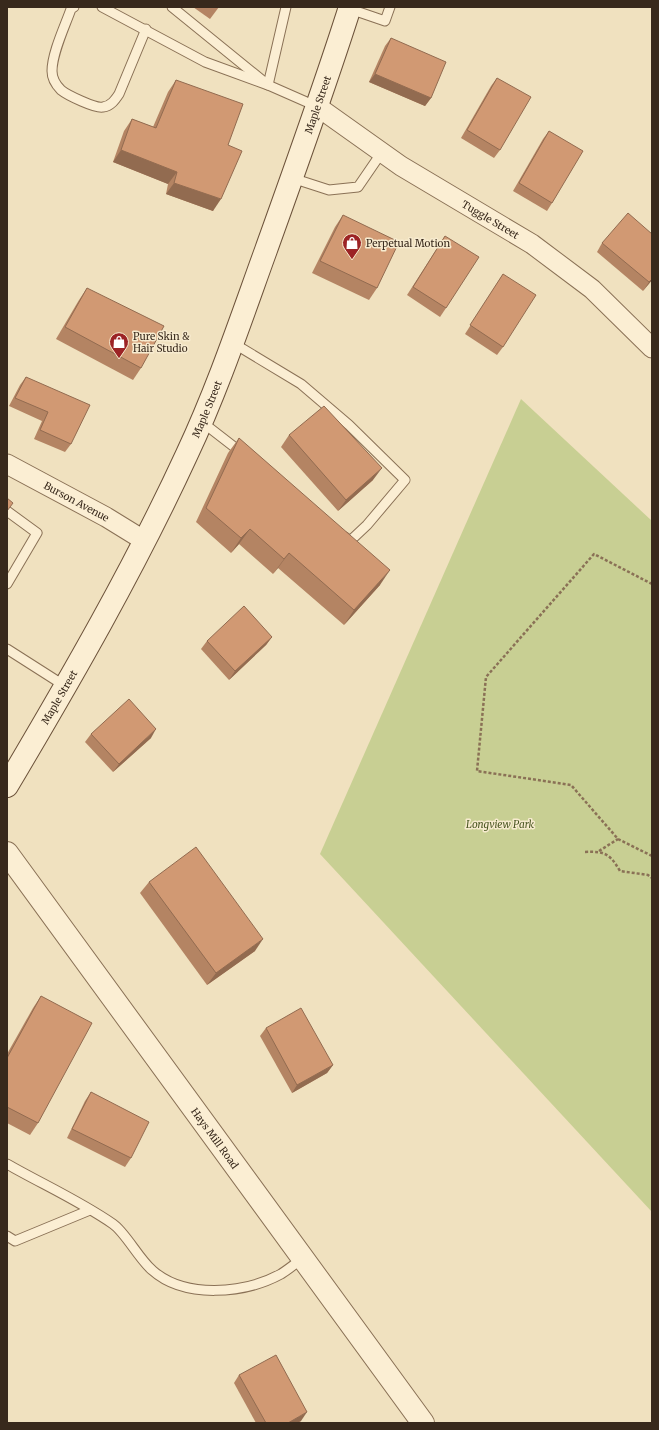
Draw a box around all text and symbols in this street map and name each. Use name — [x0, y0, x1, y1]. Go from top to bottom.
street label: Maple Street — [301, 74, 334, 135]
street label: Tuggle Street — [459, 197, 522, 241]
shop icon: Perpetual Motion — [341, 232, 363, 260]
place label: Perpetual Motion — [366, 237, 450, 250]
place label: Pure Skin & Hair Studio — [133, 330, 190, 355]
shop icon: Pure Skin & Hair Studio — [108, 331, 130, 359]
street label: Maple Street — [189, 378, 224, 439]
street label: Burson Avenue — [42, 479, 112, 524]
street label: Maple Street — [38, 668, 80, 727]
park label: Longview Park — [466, 818, 534, 831]
street label: Hays Mill Road — [189, 1105, 242, 1171]

